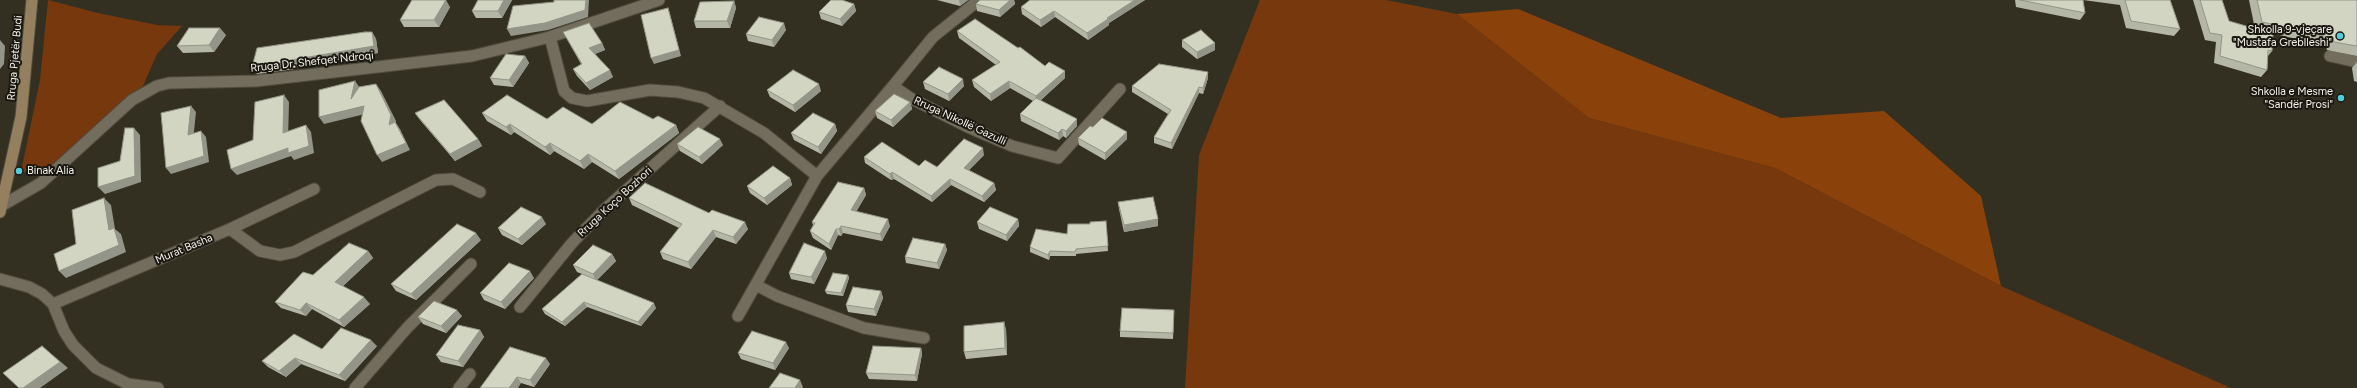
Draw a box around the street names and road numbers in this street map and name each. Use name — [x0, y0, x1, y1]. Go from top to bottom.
street label: Rruga Pjetër Budi — [5, 15, 25, 101]
street label: Rruga Dr. Shefqet Ndroqi — [250, 49, 374, 75]
street label: Rruga Nikollë Gazulli — [912, 94, 1008, 148]
street label: Rruga Koço Bozhori — [575, 164, 655, 240]
street label: Murat Basha — [153, 231, 215, 267]

